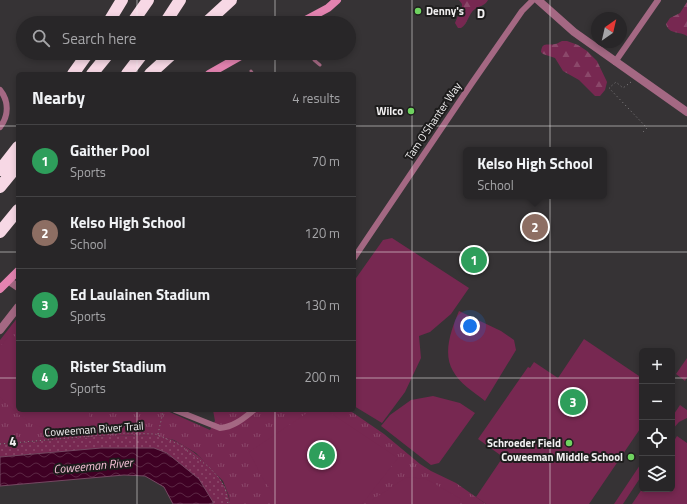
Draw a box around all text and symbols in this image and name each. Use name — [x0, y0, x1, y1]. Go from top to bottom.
place label: Denny's — [426, 3, 464, 19]
text: D — [477, 3, 485, 23]
marker: Denny's — [413, 6, 423, 16]
north arrow — [591, 12, 627, 48]
search box — [16, 16, 356, 60]
icon: search — [30, 27, 52, 49]
text: Search here — [62, 27, 136, 50]
street label: Tam O'Shanter Way — [401, 78, 465, 163]
text: Nearby — [32, 85, 85, 111]
text: 4 results — [292, 88, 340, 108]
place label: Wilco — [376, 103, 403, 119]
marker: Wilco — [406, 106, 416, 116]
text: Gaither Pool — [70, 139, 150, 162]
popup — [463, 147, 607, 199]
text: 1 — [41, 151, 49, 171]
text: 70 m — [312, 151, 340, 171]
text: Kelso High School — [477, 152, 593, 175]
text: Sports — [70, 162, 106, 182]
text: School — [477, 175, 514, 195]
text: Kelso High School — [70, 211, 186, 234]
pin: 2 — [522, 212, 548, 242]
text: 2 — [41, 223, 49, 243]
text: 120 m — [304, 223, 340, 243]
text: School — [70, 234, 106, 254]
pin: 1 — [461, 245, 487, 275]
text: Ed Laulainen Stadium — [70, 283, 210, 306]
text: 3 — [41, 295, 49, 315]
text: 130 m — [304, 295, 340, 315]
text: Sports — [70, 306, 106, 326]
your location — [460, 316, 480, 336]
map controls — [639, 348, 675, 492]
button: + — [639, 348, 675, 384]
text: Rister Stadium — [70, 355, 166, 378]
text: 4 — [41, 367, 49, 387]
text: 200 m — [304, 367, 340, 387]
text: Sports — [70, 378, 106, 398]
button: − — [639, 384, 675, 420]
pin: 3 — [560, 387, 586, 417]
street label: Coweeman River Trail — [44, 418, 144, 440]
button: locate — [639, 420, 675, 456]
text: 4 — [9, 431, 17, 451]
place label: Schroeder Field — [487, 435, 561, 451]
marker: Schroeder Field — [564, 438, 574, 448]
pin: 4 — [309, 440, 335, 470]
place label: Coweeman Middle School — [501, 449, 623, 465]
water label: Coweeman River — [53, 452, 135, 478]
marker: Coweeman Middle School — [626, 452, 636, 462]
button: layers — [639, 456, 675, 492]

